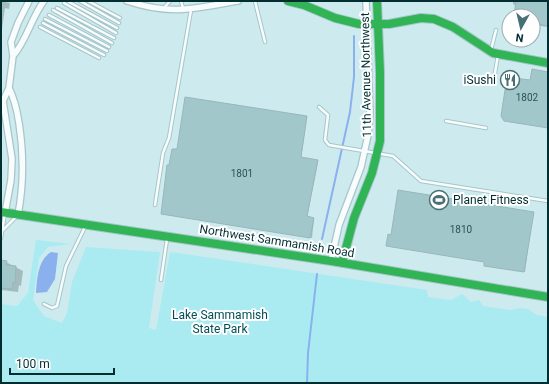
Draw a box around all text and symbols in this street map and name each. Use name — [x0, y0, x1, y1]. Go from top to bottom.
north arrow — [501, 8, 541, 48]
street label: 11th Avenue Northwest — [358, 12, 374, 138]
text: N — [515, 30, 524, 44]
restaurant icon: iSushi — [499, 69, 521, 91]
place label: iSushi — [464, 73, 496, 87]
house number: 1802 — [516, 92, 539, 103]
house number: 1801 — [231, 168, 253, 179]
sports icon: Planet Fitness — [428, 189, 450, 211]
place label: Planet Fitness — [453, 193, 529, 207]
street label: Northwest Sammamish Road — [198, 222, 356, 260]
house number: 1810 — [450, 224, 473, 235]
park label: Lake Sammamish State Park — [172, 308, 268, 336]
scale bar — [10, 350, 114, 376]
text: 100 m — [16, 357, 50, 371]

